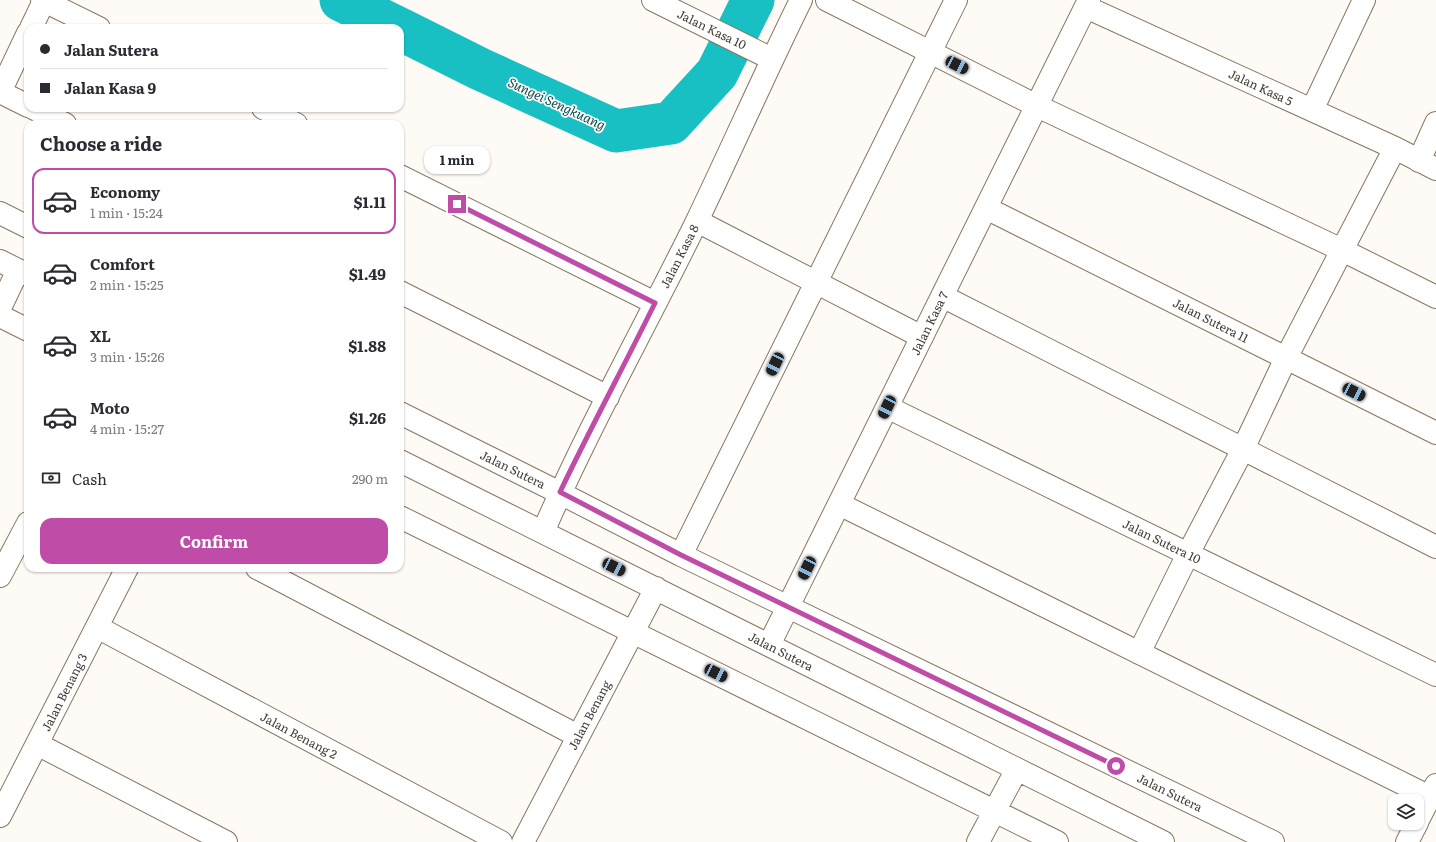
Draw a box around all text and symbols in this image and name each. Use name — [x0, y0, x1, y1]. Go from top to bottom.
street label: Jalan Kasa 10 — [674, 5, 750, 53]
text: Jalan Sutera — [64, 38, 159, 61]
car — [944, 54, 970, 76]
street label: Jalan Kasa 5 — [1226, 64, 1296, 110]
water label: Sungei Sengkuang — [505, 72, 609, 134]
text: Jalan Kasa 9 — [64, 76, 156, 99]
text: Choose a ride — [40, 130, 162, 157]
callout: 1 min — [424, 146, 490, 174]
text: 1 min — [440, 150, 474, 169]
text: Economy — [90, 180, 160, 203]
icon: car — [42, 183, 78, 219]
text: $1.11 — [354, 190, 386, 213]
route end — [448, 195, 466, 213]
text: 1 min · 15:24 — [90, 203, 163, 222]
street label: Jalan Kasa 8 — [655, 221, 703, 291]
text: Comfort — [90, 252, 155, 275]
icon: car — [42, 255, 78, 291]
text: $1.49 — [349, 262, 386, 285]
text: 2 min · 15:25 — [90, 275, 164, 294]
street label: Jalan Kasa 7 — [906, 288, 952, 358]
street label: Jalan Sutera 11 — [1170, 293, 1252, 347]
text: XL — [90, 324, 111, 347]
icon: car — [42, 327, 78, 363]
text: $1.88 — [348, 334, 386, 357]
text: 3 min · 15:26 — [90, 347, 164, 366]
car — [764, 351, 786, 377]
car — [1341, 381, 1367, 403]
car — [876, 394, 898, 420]
text: Moto — [90, 396, 130, 419]
icon: car — [42, 399, 78, 435]
text: $1.26 — [349, 406, 386, 429]
text: 4 min · 15:27 — [90, 419, 164, 438]
street label: Jalan Sutera — [477, 445, 549, 493]
icon: cash — [40, 467, 62, 489]
text: Cash — [72, 467, 107, 490]
text: 290 m — [352, 469, 388, 488]
street label: Jalan Sutera 10 — [1120, 514, 1204, 568]
button: Confirm — [40, 518, 388, 564]
car — [796, 555, 818, 581]
car — [601, 556, 627, 578]
street label: Jalan Sutera — [745, 627, 817, 675]
street label: Jalan Benang 3 — [37, 650, 91, 734]
car — [703, 662, 729, 684]
street label: Jalan Benang — [563, 677, 615, 753]
street label: Jalan Benang 2 — [257, 707, 341, 763]
route start — [1107, 757, 1125, 775]
street label: Jalan Sutera — [1134, 768, 1206, 816]
map controls — [1388, 794, 1424, 830]
button: layers — [1388, 794, 1424, 830]

